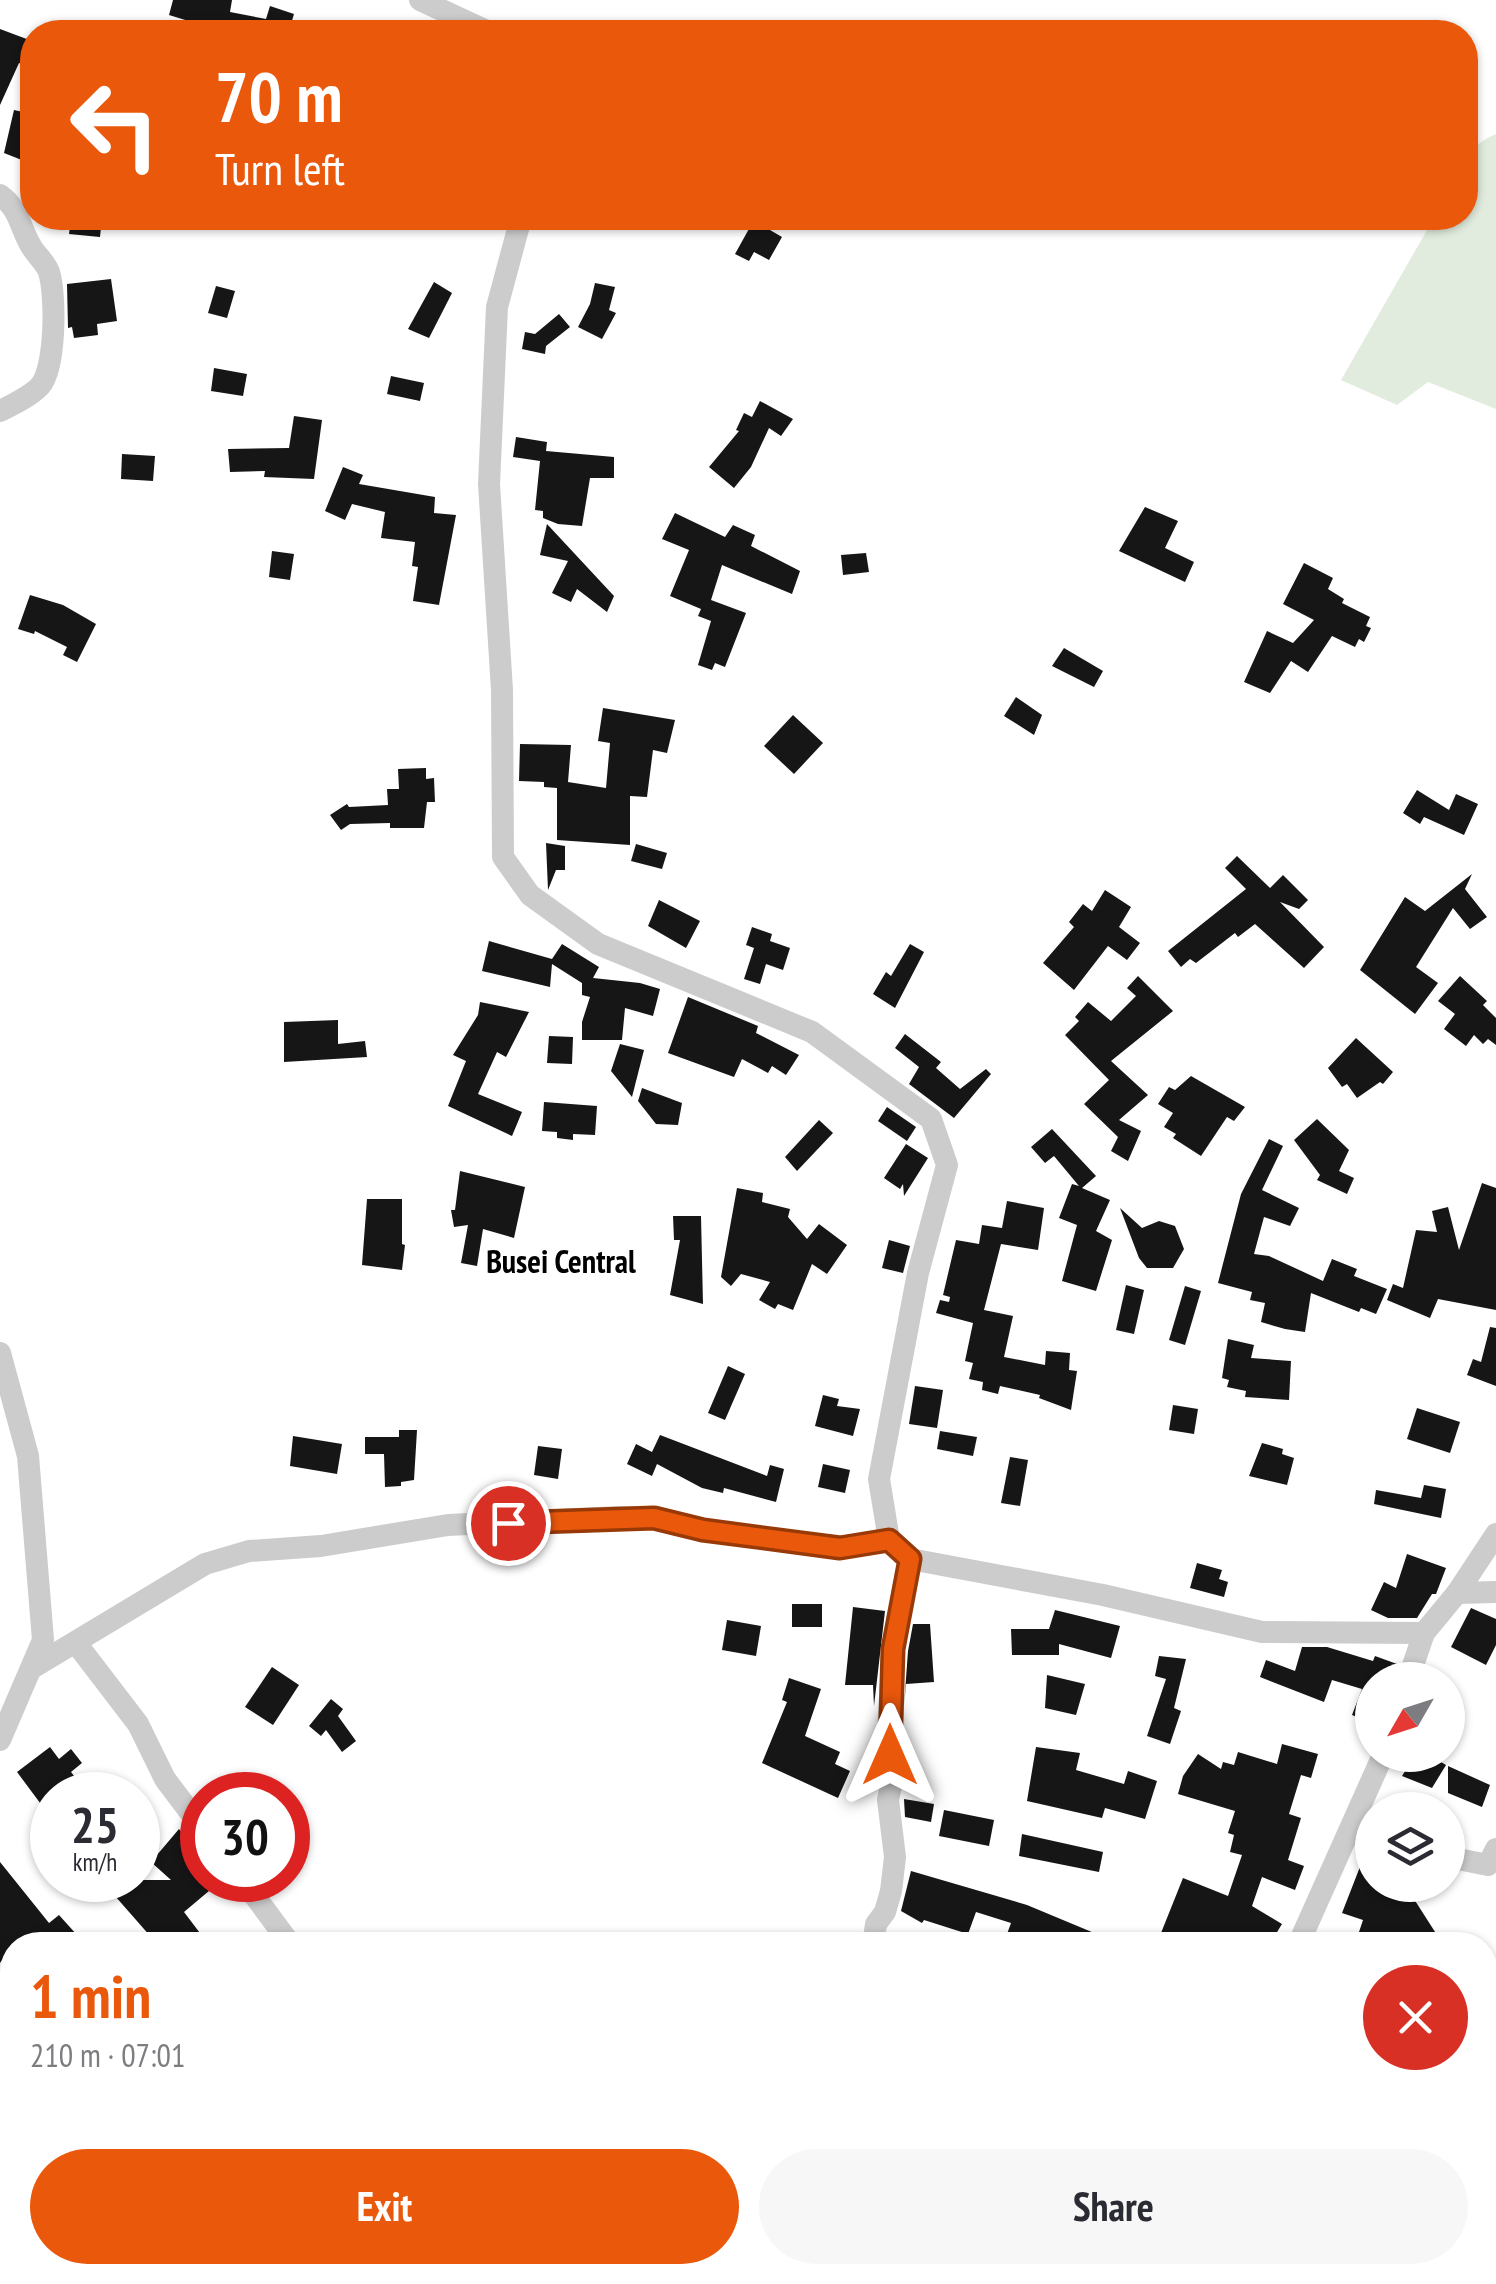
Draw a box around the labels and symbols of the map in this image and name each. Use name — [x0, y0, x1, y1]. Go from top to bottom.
district label: Busei Central — [486, 1240, 636, 1282]
pin — [466, 1481, 551, 1566]
north arrow — [1355, 1662, 1465, 1772]
position arrow — [838, 1703, 942, 1807]
speed limit sign: 30 — [180, 1772, 310, 1902]

